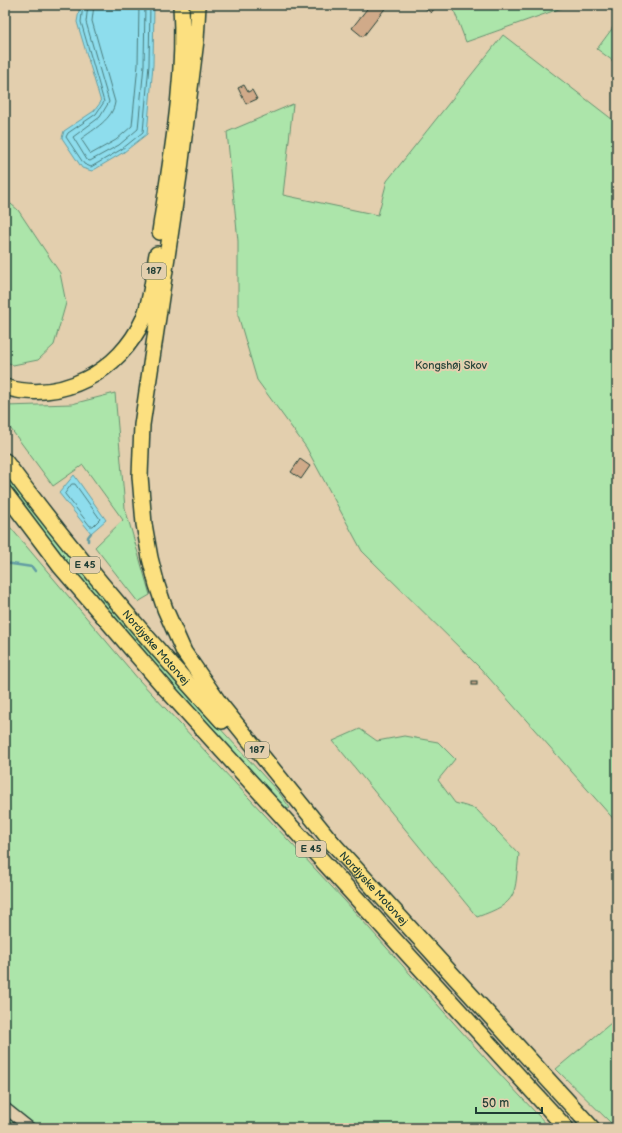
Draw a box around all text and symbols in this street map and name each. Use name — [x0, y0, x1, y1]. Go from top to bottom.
road number: 187 — [142, 263, 166, 279]
park label: Kongshøj Skov — [415, 359, 488, 372]
road number: E 45 — [70, 557, 100, 573]
street label: Nordjyske Motorvej — [120, 607, 192, 687]
road number: 187 — [245, 742, 269, 758]
road number: E 45 — [296, 841, 326, 857]
street label: Nordjyske Motorvej — [337, 849, 411, 928]
scale bar — [476, 1089, 542, 1115]
text: 50 m — [482, 1096, 509, 1111]

